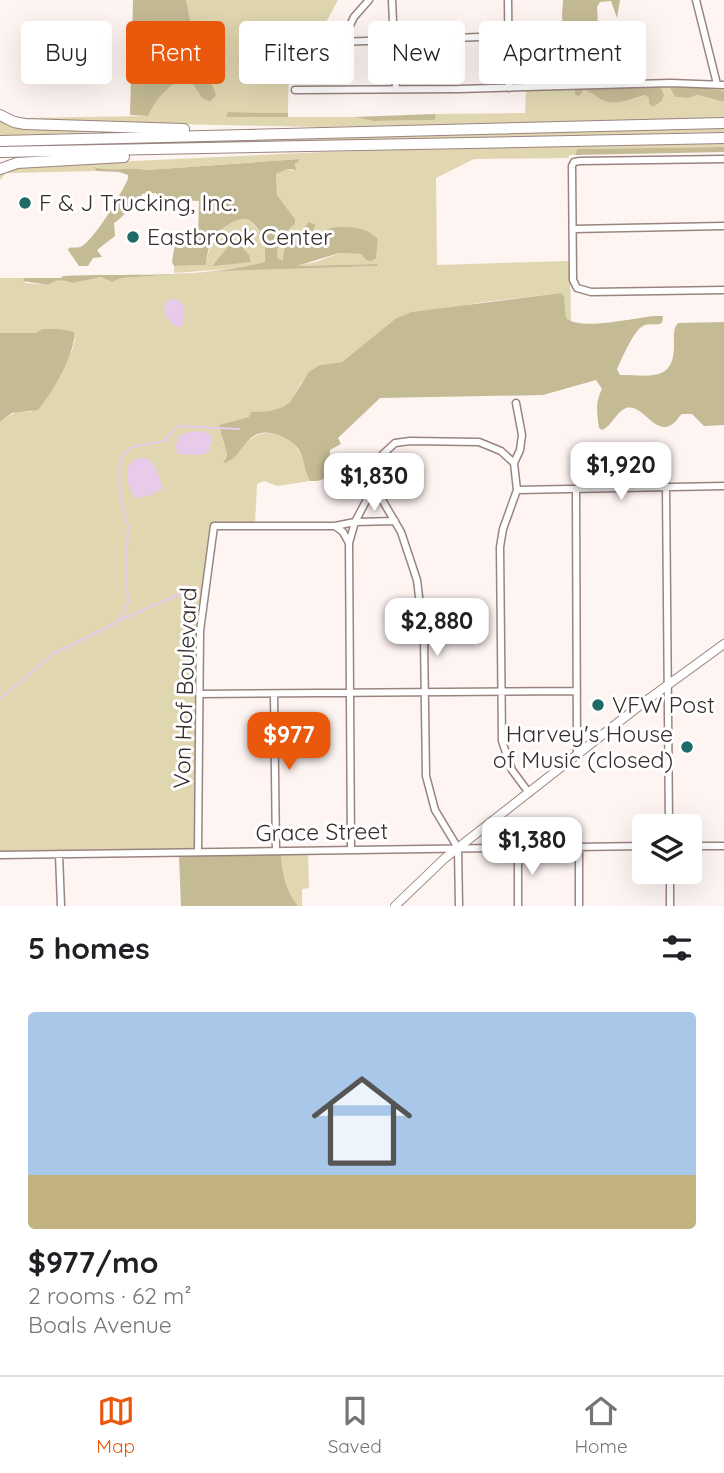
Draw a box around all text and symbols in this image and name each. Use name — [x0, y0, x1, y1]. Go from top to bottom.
chip: Buy — [21, 21, 112, 84]
chip: Rent — [126, 21, 225, 84]
chip: Filters — [239, 21, 354, 84]
chip: New — [368, 21, 465, 84]
chip: Apartment — [479, 21, 646, 84]
place label: F & J Trucking, Inc. — [39, 188, 237, 217]
marker: F & J Trucking, Inc. — [17, 195, 33, 211]
place label: Eastbrook Center — [147, 222, 332, 251]
marker: Eastbrook Center — [125, 229, 141, 245]
pin: $1,920 — [564, 442, 678, 502]
text: $1,920 — [586, 450, 656, 479]
pin: $1,830 — [317, 454, 431, 513]
text: $1,830 — [340, 461, 408, 490]
street label: Von Hof Boulevard — [166, 587, 203, 789]
pin: $2,880 — [380, 598, 494, 658]
text: $2,880 — [401, 606, 473, 635]
place label: VFW Post — [612, 690, 715, 719]
marker: VFW Post — [590, 697, 606, 713]
pin: $977 — [248, 712, 330, 772]
place label: Harvey's House of Music (closed) — [493, 719, 673, 774]
text: $977 — [263, 720, 315, 749]
marker: Harvey's House of Music (closed) — [679, 739, 695, 755]
map controls — [632, 814, 702, 884]
button: layers — [632, 814, 702, 884]
street label: Grace Street — [255, 816, 389, 847]
pin: $1,380 — [475, 818, 589, 877]
text: $1,380 — [498, 825, 566, 854]
text: 5 homes — [28, 929, 150, 967]
icon: filters — [658, 929, 696, 967]
icon: home — [299, 1058, 425, 1184]
text: $977/mo — [28, 1243, 158, 1281]
text: 2 rooms · 62 m² — [28, 1281, 192, 1310]
text: Boals Avenue — [28, 1310, 172, 1339]
tab: Map — [96, 1392, 135, 1458]
tab: Saved — [328, 1392, 382, 1458]
tab: Home — [574, 1392, 628, 1458]

